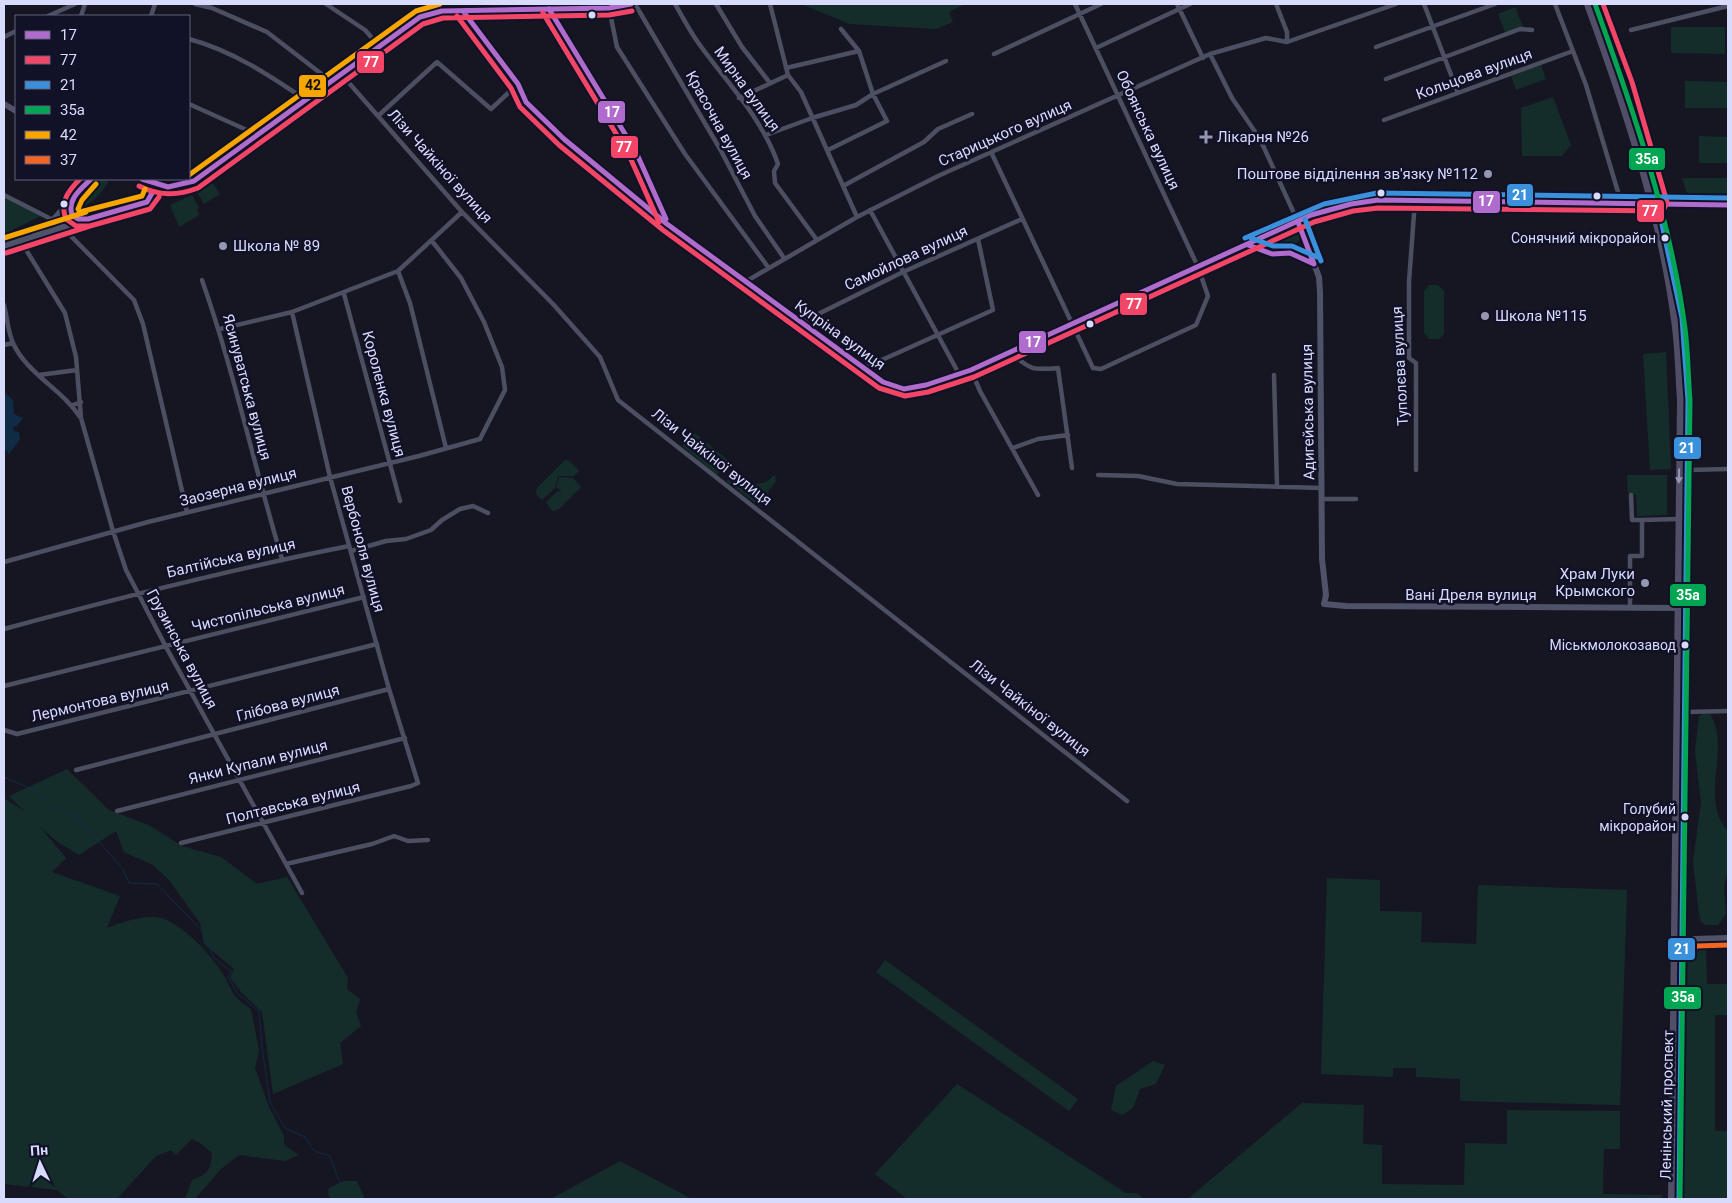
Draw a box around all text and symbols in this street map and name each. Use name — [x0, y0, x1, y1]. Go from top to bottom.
unlabelled marker — [587, 10, 597, 20]
legend — [15, 15, 190, 180]
text: 17 — [60, 26, 77, 44]
street label: Мирна вулиця — [710, 43, 784, 135]
street label: Кольцова вулиця — [1413, 45, 1535, 103]
line badge: 77 — [356, 50, 385, 74]
text: 77 — [60, 51, 77, 69]
text: 77 — [363, 54, 379, 70]
street label: Обоянська вулиця — [1112, 67, 1184, 193]
street label: Красочна вулиця — [682, 68, 756, 182]
line badge: 42 — [298, 74, 327, 98]
text: 21 — [60, 76, 77, 94]
text: 42 — [305, 77, 321, 93]
street label: Старицького вулиця — [936, 96, 1074, 170]
line badge: 17 — [597, 100, 626, 124]
text: 35а — [60, 101, 85, 119]
text: 17 — [604, 104, 620, 120]
street label: Лізи Чайкіної вулиця — [384, 105, 496, 227]
text: 42 — [60, 126, 77, 144]
place label: Лікарня №26 — [1217, 128, 1309, 146]
marker: Лікарня №26 — [1199, 130, 1213, 144]
line badge: 77 — [610, 135, 639, 159]
text: 77 — [616, 139, 632, 155]
line badge: 35а — [1628, 147, 1666, 171]
text: 37 — [60, 151, 77, 169]
text: 35а — [1635, 151, 1659, 167]
place label: Поштове відділення зв'язку №112 — [1237, 165, 1478, 183]
marker: Поштове відділення зв'язку №112 — [1482, 168, 1494, 180]
line badge: 21 — [1506, 183, 1534, 207]
text: 21 — [1512, 187, 1528, 203]
unlabelled marker — [1376, 188, 1386, 198]
line badge: 17 — [1472, 190, 1501, 214]
unlabelled marker — [1592, 191, 1602, 201]
text: 17 — [1478, 193, 1494, 209]
unlabelled marker — [59, 199, 69, 209]
line badge: 77 — [1636, 199, 1665, 223]
text: 77 — [1642, 203, 1658, 219]
street label: Самойлова вулиця — [842, 222, 970, 294]
place label: Сонячний мікрорайон — [1511, 230, 1656, 246]
marker: Сонячний мікрорайон — [1660, 233, 1670, 243]
place label: Школа № 89 — [233, 237, 320, 255]
marker: Школа № 89 — [217, 240, 229, 252]
line badge: 77 — [1119, 292, 1148, 316]
street label: Купріна вулиця — [791, 296, 889, 374]
text: 77 — [1126, 296, 1142, 312]
street label: Туполєва вулиця — [1388, 306, 1412, 426]
place label: Школа №115 — [1495, 307, 1587, 325]
marker: Школа №115 — [1479, 310, 1491, 322]
street label: Ясинуватська вулиця — [219, 312, 275, 462]
unlabelled marker — [1085, 319, 1095, 329]
street label: Короленка вулиця — [358, 329, 410, 459]
line badge: 17 — [1018, 330, 1047, 354]
text: 17 — [1025, 334, 1041, 350]
street label: Адигейська вулиця — [1298, 344, 1318, 480]
street label: Лізи Чайкіної вулиця — [648, 404, 776, 510]
line badge: 21 — [1673, 436, 1702, 460]
text: 21 — [1679, 440, 1695, 456]
street label: Заозерна вулиця — [178, 464, 298, 510]
one-way arrow — [1675, 469, 1683, 485]
street label: Вербоноля вулиця — [337, 484, 389, 614]
street label: Балтійська вулиця — [165, 534, 297, 582]
place label: Храм Луки Крымского — [1555, 565, 1635, 600]
marker: Храм Луки Крымского — [1639, 577, 1651, 589]
street label: Чистопільська вулиця — [190, 580, 346, 636]
line badge: 35а — [1669, 583, 1707, 607]
street label: Грузинська вулиця — [143, 586, 221, 712]
street label: Вані Дреля вулиця — [1405, 586, 1537, 604]
text: 35а — [1676, 587, 1700, 603]
place label: Міськмолокозавод — [1549, 637, 1677, 653]
marker: Міськмолокозавод — [1680, 640, 1690, 650]
street label: Лізи Чайкіної вулиця — [966, 655, 1094, 761]
street label: Лермонтова вулиця — [29, 676, 171, 726]
street label: Глібова вулиця — [234, 681, 342, 725]
street label: Янки Купали вулиця — [187, 736, 329, 788]
street label: Полтавська вулиця — [224, 778, 362, 828]
place label: Голубий мікрорайон — [1599, 801, 1676, 834]
marker: Голубий мікрорайон — [1680, 812, 1690, 822]
line badge: 21 — [1667, 937, 1696, 961]
text: 21 — [1674, 941, 1690, 957]
line badge: 35а — [1663, 986, 1702, 1010]
text: 35а — [1671, 989, 1695, 1005]
street label: Ленінський проспект — [1657, 1030, 1677, 1180]
north arrow — [15, 1138, 65, 1188]
text: Пн — [30, 1141, 49, 1159]

